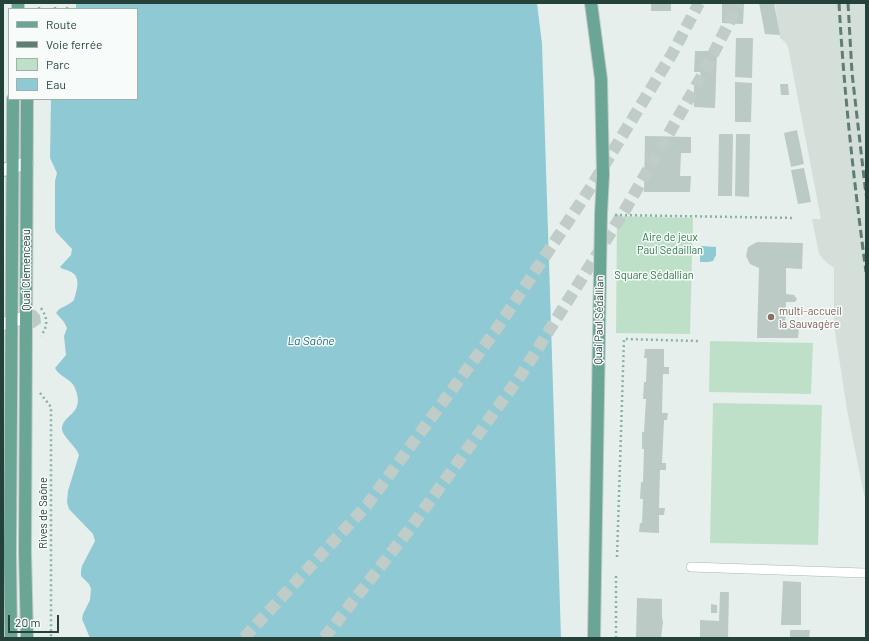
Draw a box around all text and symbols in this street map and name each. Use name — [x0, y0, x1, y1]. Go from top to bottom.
legend — [8, 8, 138, 100]
text: Route — [46, 17, 77, 31]
text: Voie ferrée — [46, 37, 102, 51]
text: Parc — [46, 57, 70, 71]
text: Eau — [46, 77, 66, 91]
street label: Quai Clemenceau — [19, 229, 33, 311]
park label: Aire de jeux Paul Sedaillan — [637, 230, 703, 256]
park label: Square Sédallian — [614, 268, 694, 282]
street label: Quai Paul Sédallian — [592, 275, 606, 365]
place label: multi-accueil la Sauvagère — [779, 304, 842, 330]
marker: multi-accueil la Sauvagère — [766, 312, 776, 322]
water label: La Saône — [287, 334, 335, 348]
street label: Rives de Saône — [36, 477, 50, 549]
scale bar — [10, 607, 61, 633]
text: 20 m — [15, 615, 41, 629]

